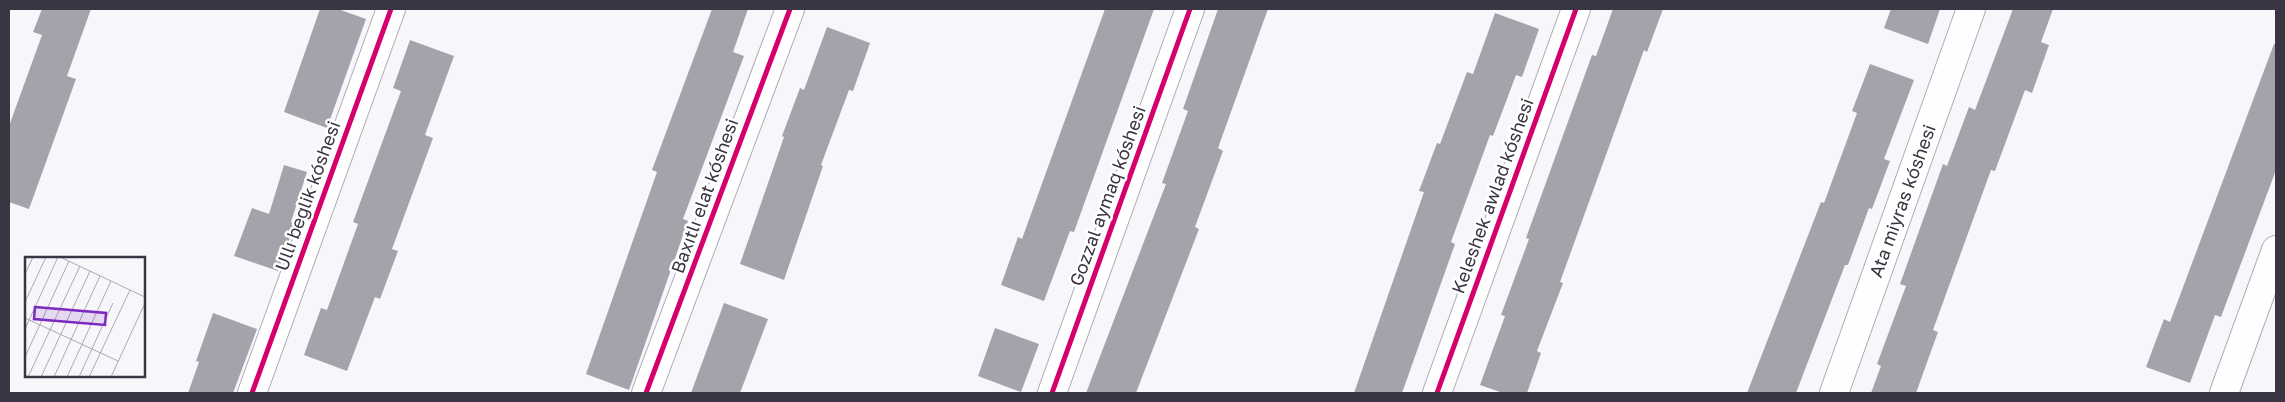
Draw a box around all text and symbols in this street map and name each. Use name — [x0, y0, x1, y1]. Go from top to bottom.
street label: Keleshek awlad kóshesi — [1446, 95, 1538, 296]
street label: Gozzal aymaq kóshesi — [1064, 103, 1150, 289]
street label: Baxıtlı elat kóshesi — [666, 115, 742, 276]
street label: Ullı beglik kóshesi — [270, 118, 344, 274]
street label: Ata miyras kóshesi — [1864, 121, 1940, 280]
inset map — [25, 257, 145, 377]

